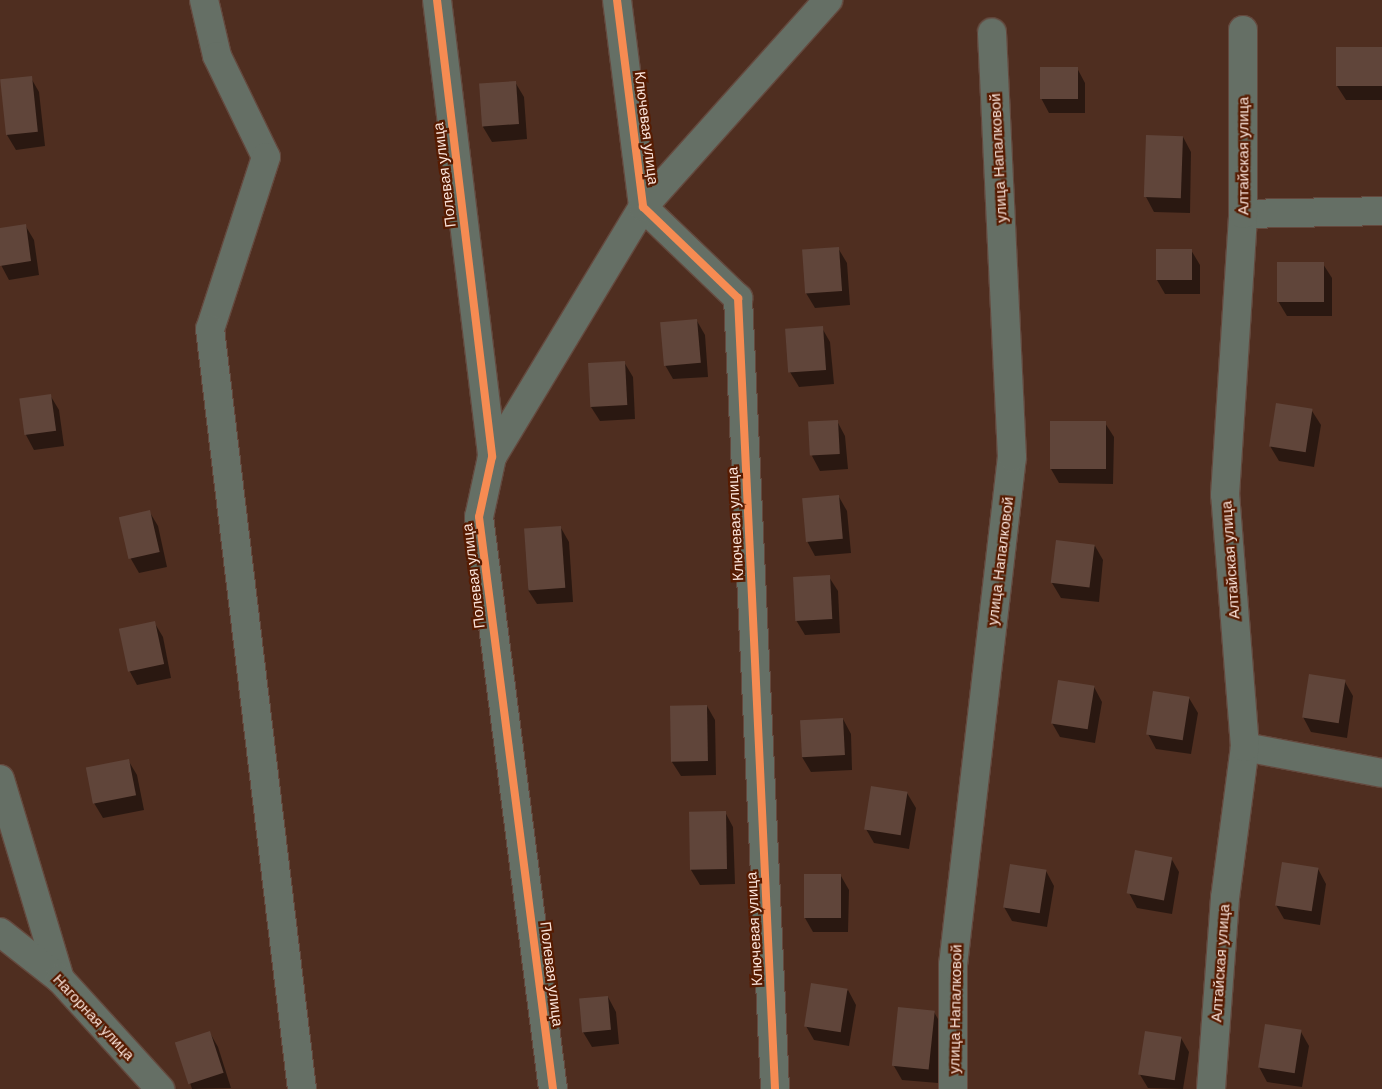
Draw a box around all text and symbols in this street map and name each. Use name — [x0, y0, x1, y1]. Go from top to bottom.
street label: Ключевая улица — [631, 70, 663, 186]
street label: улица Напалковой — [986, 93, 1010, 223]
street label: Алтайская улица — [1234, 97, 1252, 215]
street label: Полевая улица — [429, 122, 459, 228]
street label: Ключевая улица — [723, 466, 747, 582]
street label: улица Напалковой — [983, 496, 1017, 626]
street label: Алтайская улица — [1217, 500, 1243, 620]
street label: Полевая улица — [458, 523, 488, 629]
street label: Ключевая улица — [742, 871, 766, 987]
street label: Алтайская улица — [1207, 903, 1233, 1023]
street label: Полевая улица — [537, 921, 567, 1027]
street label: улица Напалковой — [945, 944, 965, 1074]
street label: Нагорная улица — [50, 970, 138, 1064]

